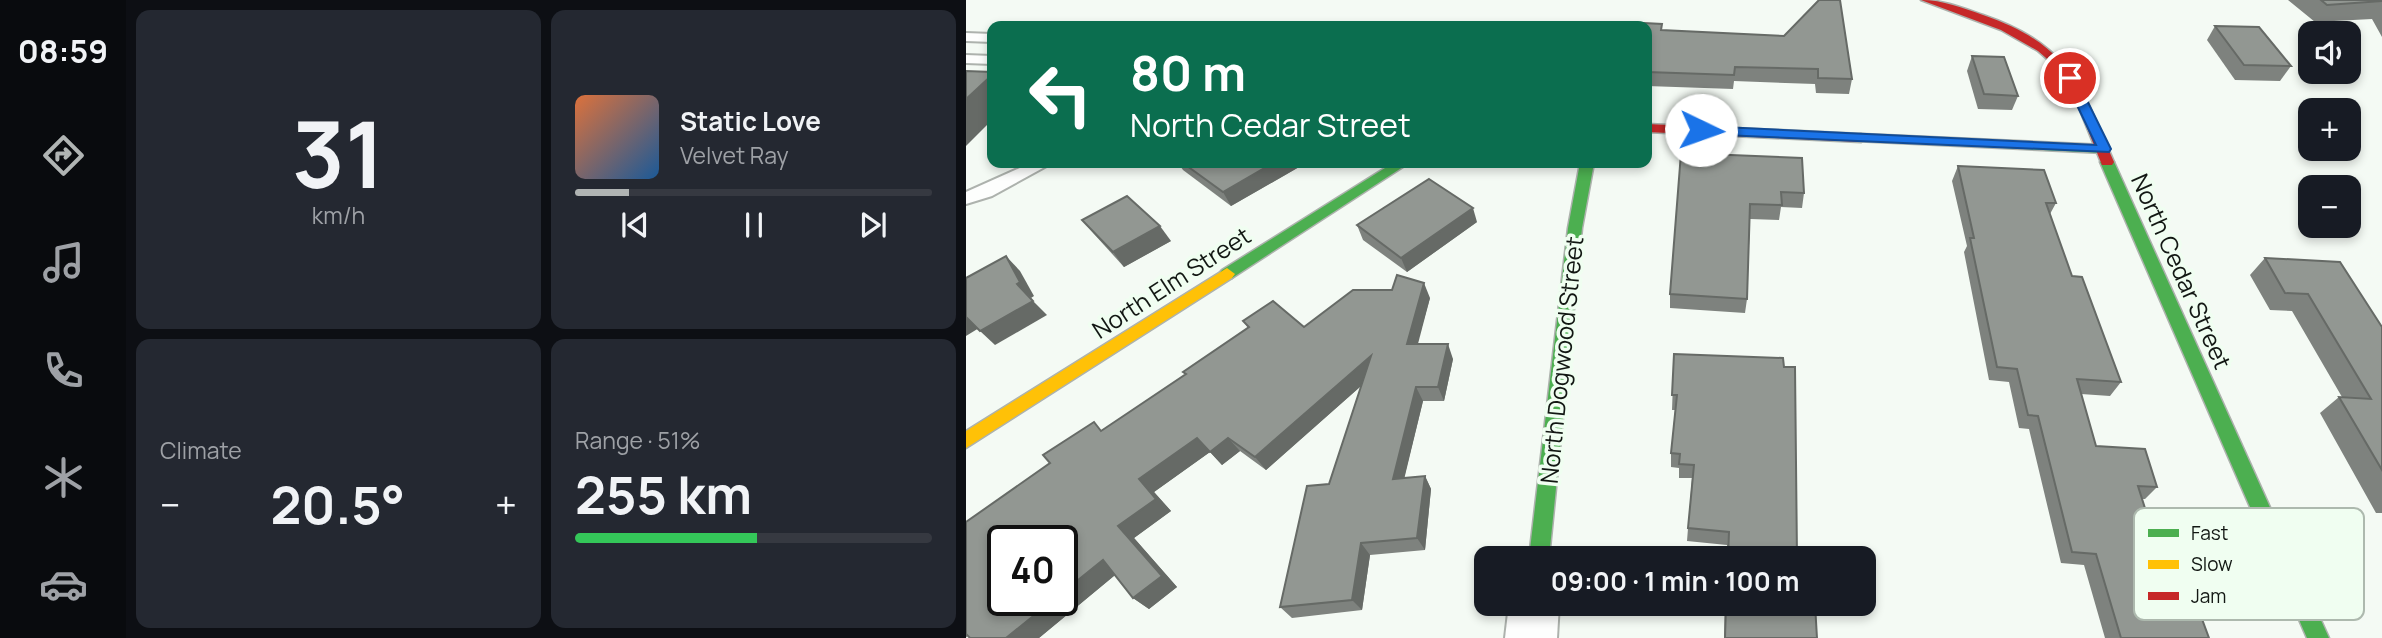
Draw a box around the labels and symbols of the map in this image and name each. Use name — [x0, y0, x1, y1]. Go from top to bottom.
pin — [2040, 48, 2100, 108]
position arrow — [1664, 93, 1738, 167]
street label: North Cedar Street — [2124, 168, 2240, 374]
street label: North Elm Street — [1085, 218, 1257, 346]
street label: North Dogwood Street — [1532, 235, 1590, 485]
legend — [2134, 508, 2364, 620]
text: Fast — [2191, 520, 2228, 546]
speed limit sign: 40 — [987, 525, 1078, 616]
text: Slow — [2191, 551, 2233, 577]
text: Jam — [2191, 583, 2226, 609]

